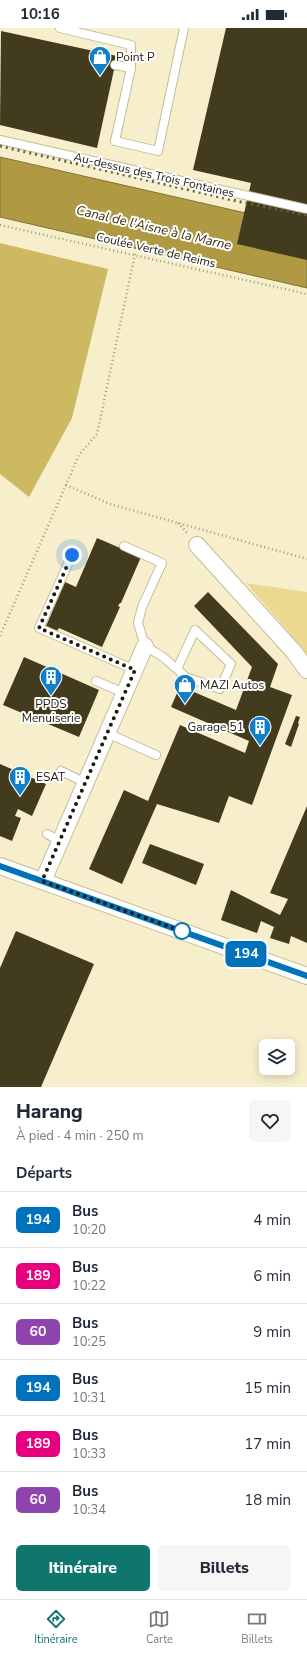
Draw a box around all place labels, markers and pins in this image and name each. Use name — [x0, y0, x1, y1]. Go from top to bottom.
shop icon: Point P — [87, 44, 113, 77]
place label: Point P — [116, 49, 155, 65]
building icon: PPDS Menuiserie — [38, 664, 64, 697]
shop icon: MAZI Autos — [172, 672, 198, 705]
place label: MAZI Autos — [200, 677, 264, 693]
place label: PPDS Menuiserie — [22, 696, 80, 726]
building icon: Garage 51 — [247, 714, 273, 747]
place label: Garage 51 — [187, 719, 244, 735]
building icon: ESAT — [7, 764, 33, 797]
place label: ESAT — [36, 769, 66, 785]
unlabelled marker — [173, 922, 191, 940]

